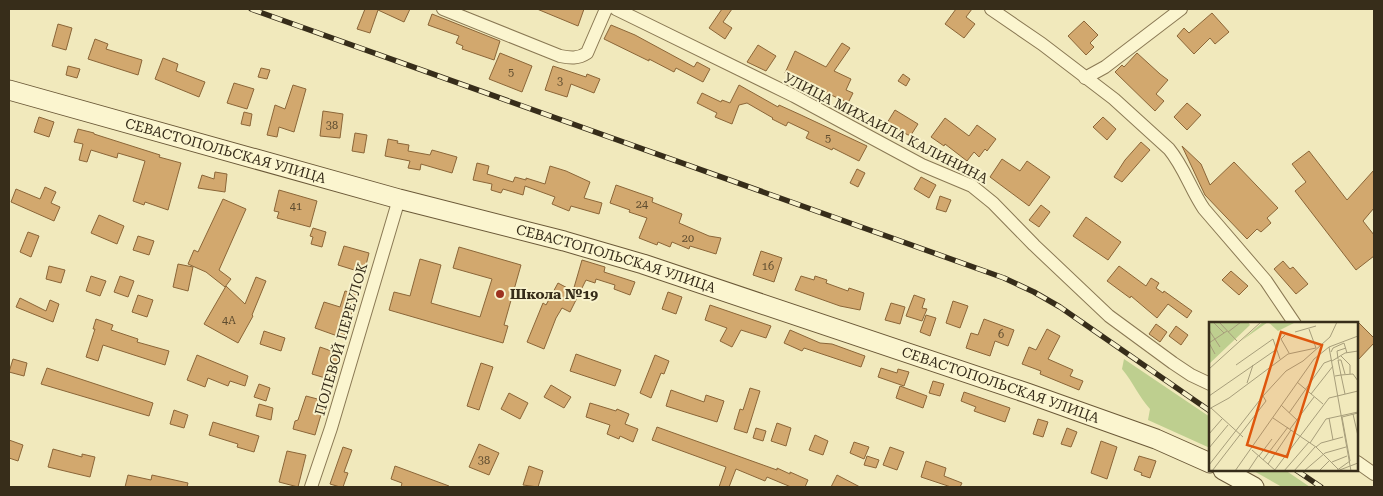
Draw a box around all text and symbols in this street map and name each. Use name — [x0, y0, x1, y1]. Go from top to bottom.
house number: 5 — [508, 66, 514, 79]
street label: УЛИЦА МИХАИЛА КАЛИНИНА — [781, 69, 991, 187]
house number: 3 — [557, 75, 563, 88]
street label: СЕВАСТОПОЛЬСКАЯ УЛИЦА — [124, 115, 328, 186]
house number: 38 — [326, 119, 338, 132]
house number: 5 — [825, 132, 831, 145]
house number: 24 — [636, 198, 649, 211]
house number: 41 — [290, 200, 302, 213]
street label: СЕВАСТОПОЛЬСКАЯ УЛИЦА — [514, 221, 718, 296]
house number: 20 — [682, 232, 694, 245]
house number: 16 — [762, 260, 774, 273]
street label: ПОЛЕВОЙ ПЕРЕУЛОК — [312, 261, 370, 417]
place label: Школа №19 — [510, 286, 598, 302]
marker: Школа №19 — [494, 288, 506, 300]
house number: 4А — [222, 314, 236, 327]
inset map — [1209, 322, 1358, 471]
house number: 6 — [998, 328, 1004, 341]
street label: СЕВАСТОПОЛЬСКАЯ УЛИЦА — [900, 344, 1102, 426]
house number: 38 — [478, 454, 490, 467]

